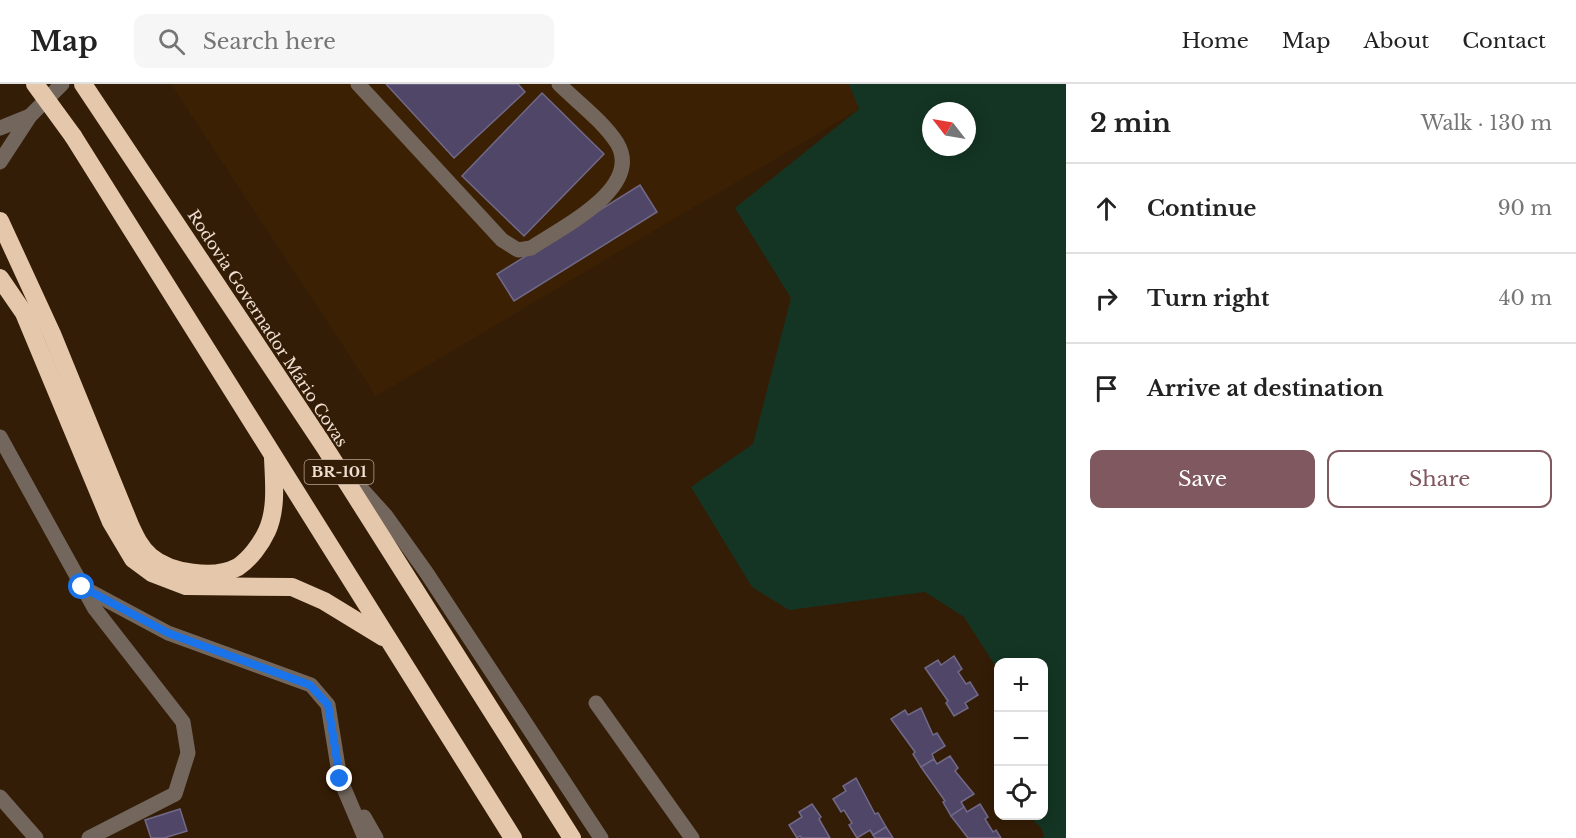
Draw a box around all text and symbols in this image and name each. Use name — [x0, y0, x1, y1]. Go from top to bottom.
search box — [134, 14, 554, 68]
text: Map — [30, 24, 98, 59]
icon: search — [155, 25, 188, 58]
text: Search here — [203, 28, 336, 55]
text: Home — [1182, 28, 1249, 54]
text: Map — [1282, 28, 1330, 54]
text: About — [1363, 28, 1429, 54]
text: Contact — [1462, 28, 1546, 54]
north arrow — [922, 102, 976, 156]
text: 2 min — [1090, 107, 1171, 139]
text: Walk · 130 m — [1421, 111, 1552, 135]
icon: ahead — [1090, 192, 1123, 225]
text: Continue — [1147, 195, 1256, 222]
text: 90 m — [1498, 196, 1552, 220]
street label: Rodovia Governador Mário Covas — [184, 206, 352, 450]
icon: right — [1090, 282, 1123, 315]
text: Turn right — [1147, 285, 1269, 312]
text: 40 m — [1499, 286, 1552, 310]
icon: arrive — [1090, 372, 1123, 405]
text: Arrive at destination — [1147, 375, 1384, 402]
button: Save — [1090, 450, 1315, 508]
button: Share — [1327, 450, 1552, 508]
road number: BR-101 — [304, 460, 374, 484]
route start — [68, 573, 94, 599]
map controls — [994, 658, 1048, 820]
button: + — [994, 658, 1048, 712]
button: − — [994, 712, 1048, 766]
route end — [326, 765, 352, 791]
button: locate — [994, 766, 1048, 820]

